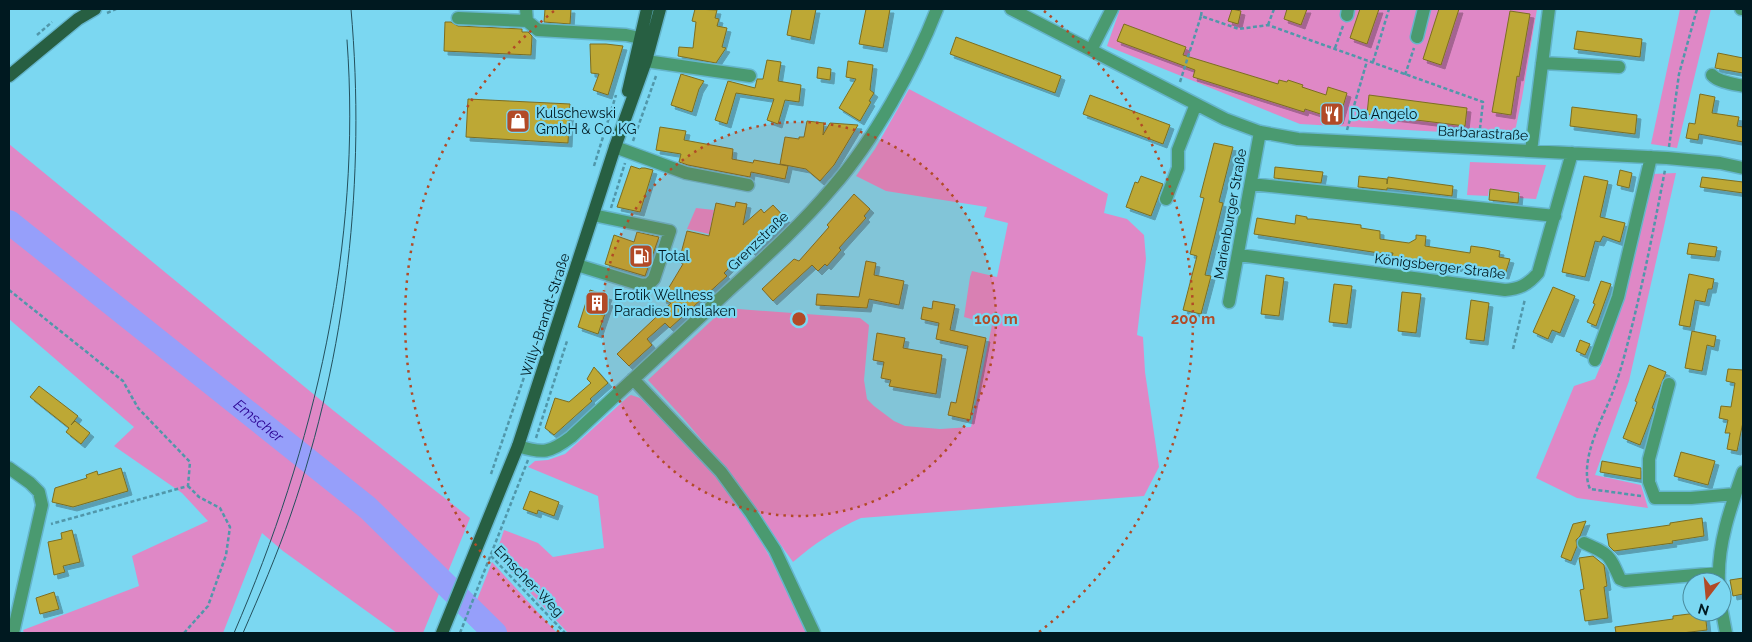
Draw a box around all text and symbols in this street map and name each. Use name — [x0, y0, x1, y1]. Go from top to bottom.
restaurant icon: Da Angelo — [1319, 101, 1345, 127]
place label: Kulschewski GmbH & Co. KG — [536, 105, 637, 137]
place label: Da Angelo — [1350, 106, 1417, 122]
shop icon: Kulschewski GmbH & Co. KG — [505, 108, 531, 134]
street label: Barbarastraße — [1437, 123, 1529, 143]
street label: Marienburger Straße — [1211, 147, 1249, 281]
street label: Grenzstraße — [724, 208, 792, 274]
fuel station icon: Total — [628, 243, 654, 269]
place label: Total — [658, 248, 690, 264]
street label: Königsberger Straße — [1374, 250, 1506, 282]
street label: Willy-Brandt-Straße — [517, 251, 573, 379]
place label: Erotik Wellness Paradies Dinslaken — [614, 287, 736, 319]
building icon: Erotik Wellness Paradies Dinslaken — [584, 290, 610, 316]
centre of rings — [790, 310, 808, 328]
text: 100 m — [974, 310, 1018, 328]
text: 200 m — [1171, 310, 1215, 328]
water label: Emscher — [230, 396, 288, 447]
street label: Emscher-Weg — [491, 542, 567, 620]
north arrow — [1682, 572, 1732, 622]
text: N — [1696, 600, 1711, 619]

